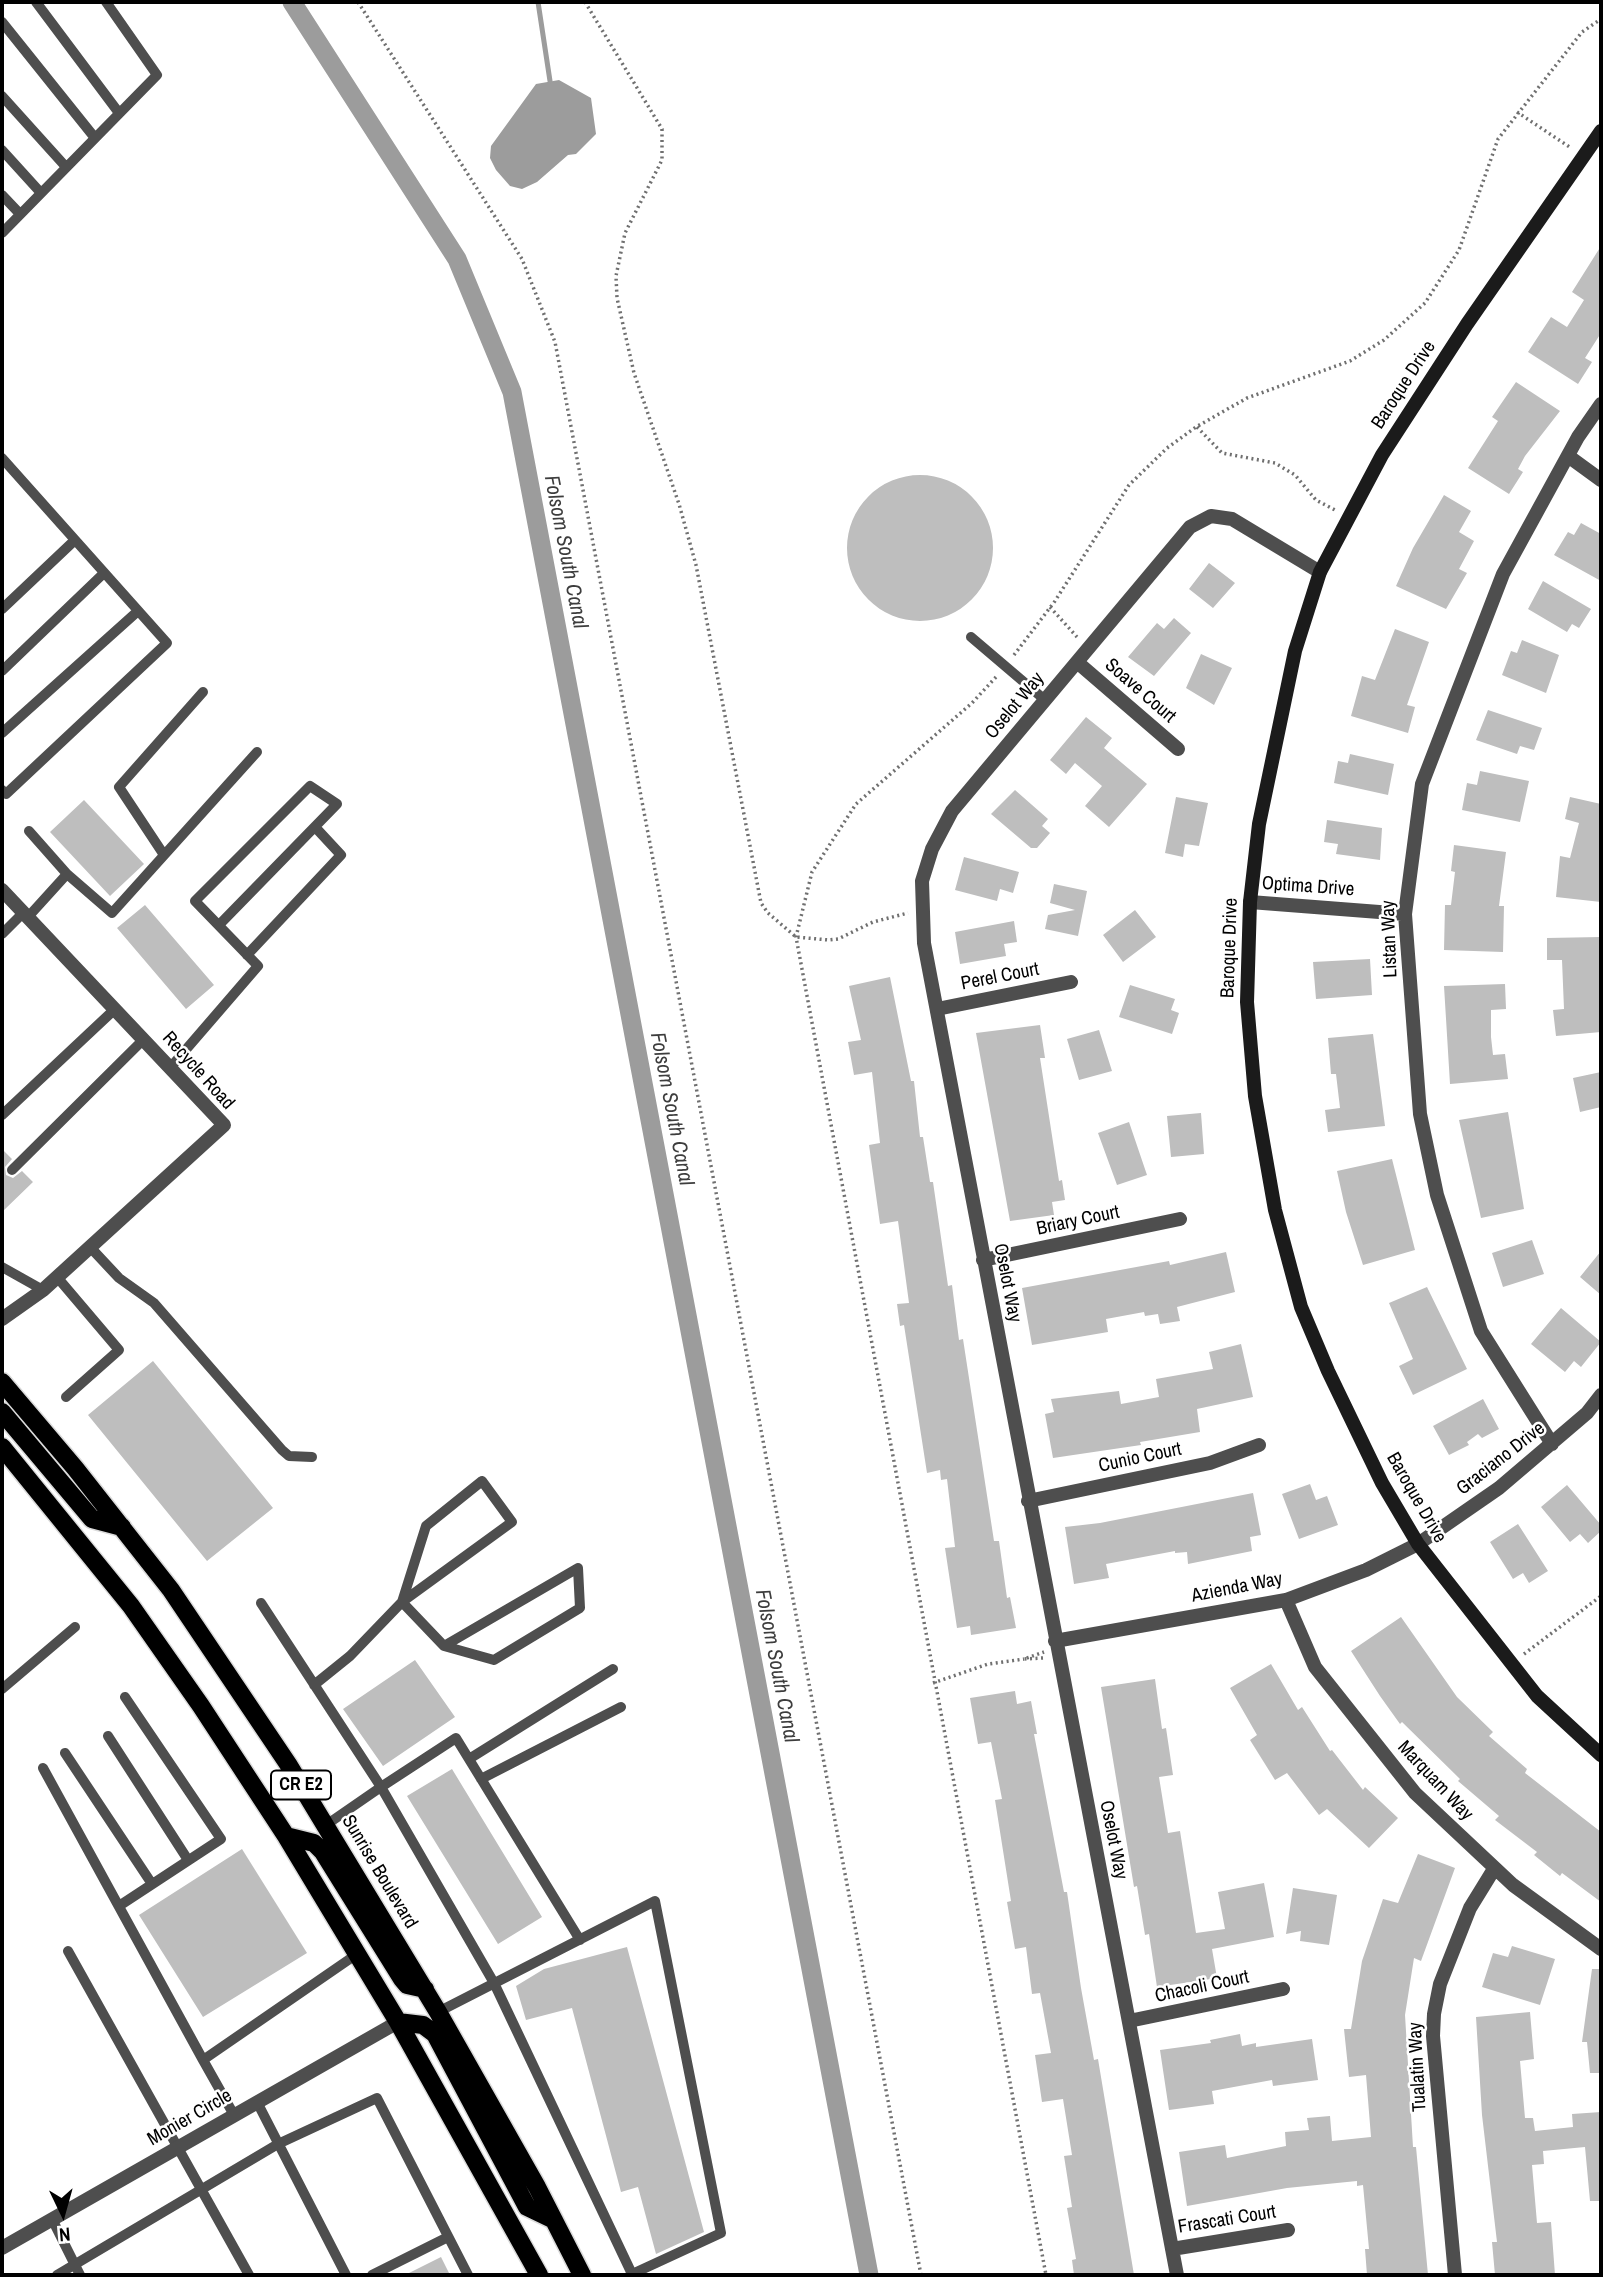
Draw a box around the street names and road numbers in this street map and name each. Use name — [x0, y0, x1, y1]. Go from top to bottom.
street label: Baroque Drive — [1367, 337, 1441, 433]
street label: Soave Court — [1100, 654, 1180, 728]
street label: Oselot Way — [981, 668, 1049, 744]
street label: Optima Drive — [1261, 872, 1355, 902]
street label: Baroque Drive — [1217, 897, 1243, 999]
street label: Listan Way — [1377, 900, 1403, 978]
street label: Perel Court — [959, 958, 1041, 996]
street label: Recycle Road — [157, 1027, 239, 1115]
street label: Briary Court — [1035, 1201, 1121, 1241]
street label: Oselot Way — [988, 1242, 1026, 1324]
street label: Graciano Drive — [1452, 1417, 1550, 1501]
street label: Cunio Court — [1097, 1438, 1183, 1478]
street label: Baroque Drive — [1381, 1449, 1451, 1547]
street label: Azienda Way — [1190, 1568, 1284, 1608]
street label: Marquam Way — [1392, 1736, 1478, 1826]
road number: CR E2 — [271, 1770, 331, 1800]
street label: Oselot Way — [1094, 1799, 1132, 1881]
street label: Sunrise Boulevard — [336, 1811, 422, 1933]
street label: Chacoli Court — [1153, 1966, 1251, 2008]
street label: Tualatin Way — [1404, 2022, 1432, 2112]
street label: Monier Circle — [144, 2085, 236, 2151]
street label: Frascati Court — [1176, 2201, 1278, 2239]

